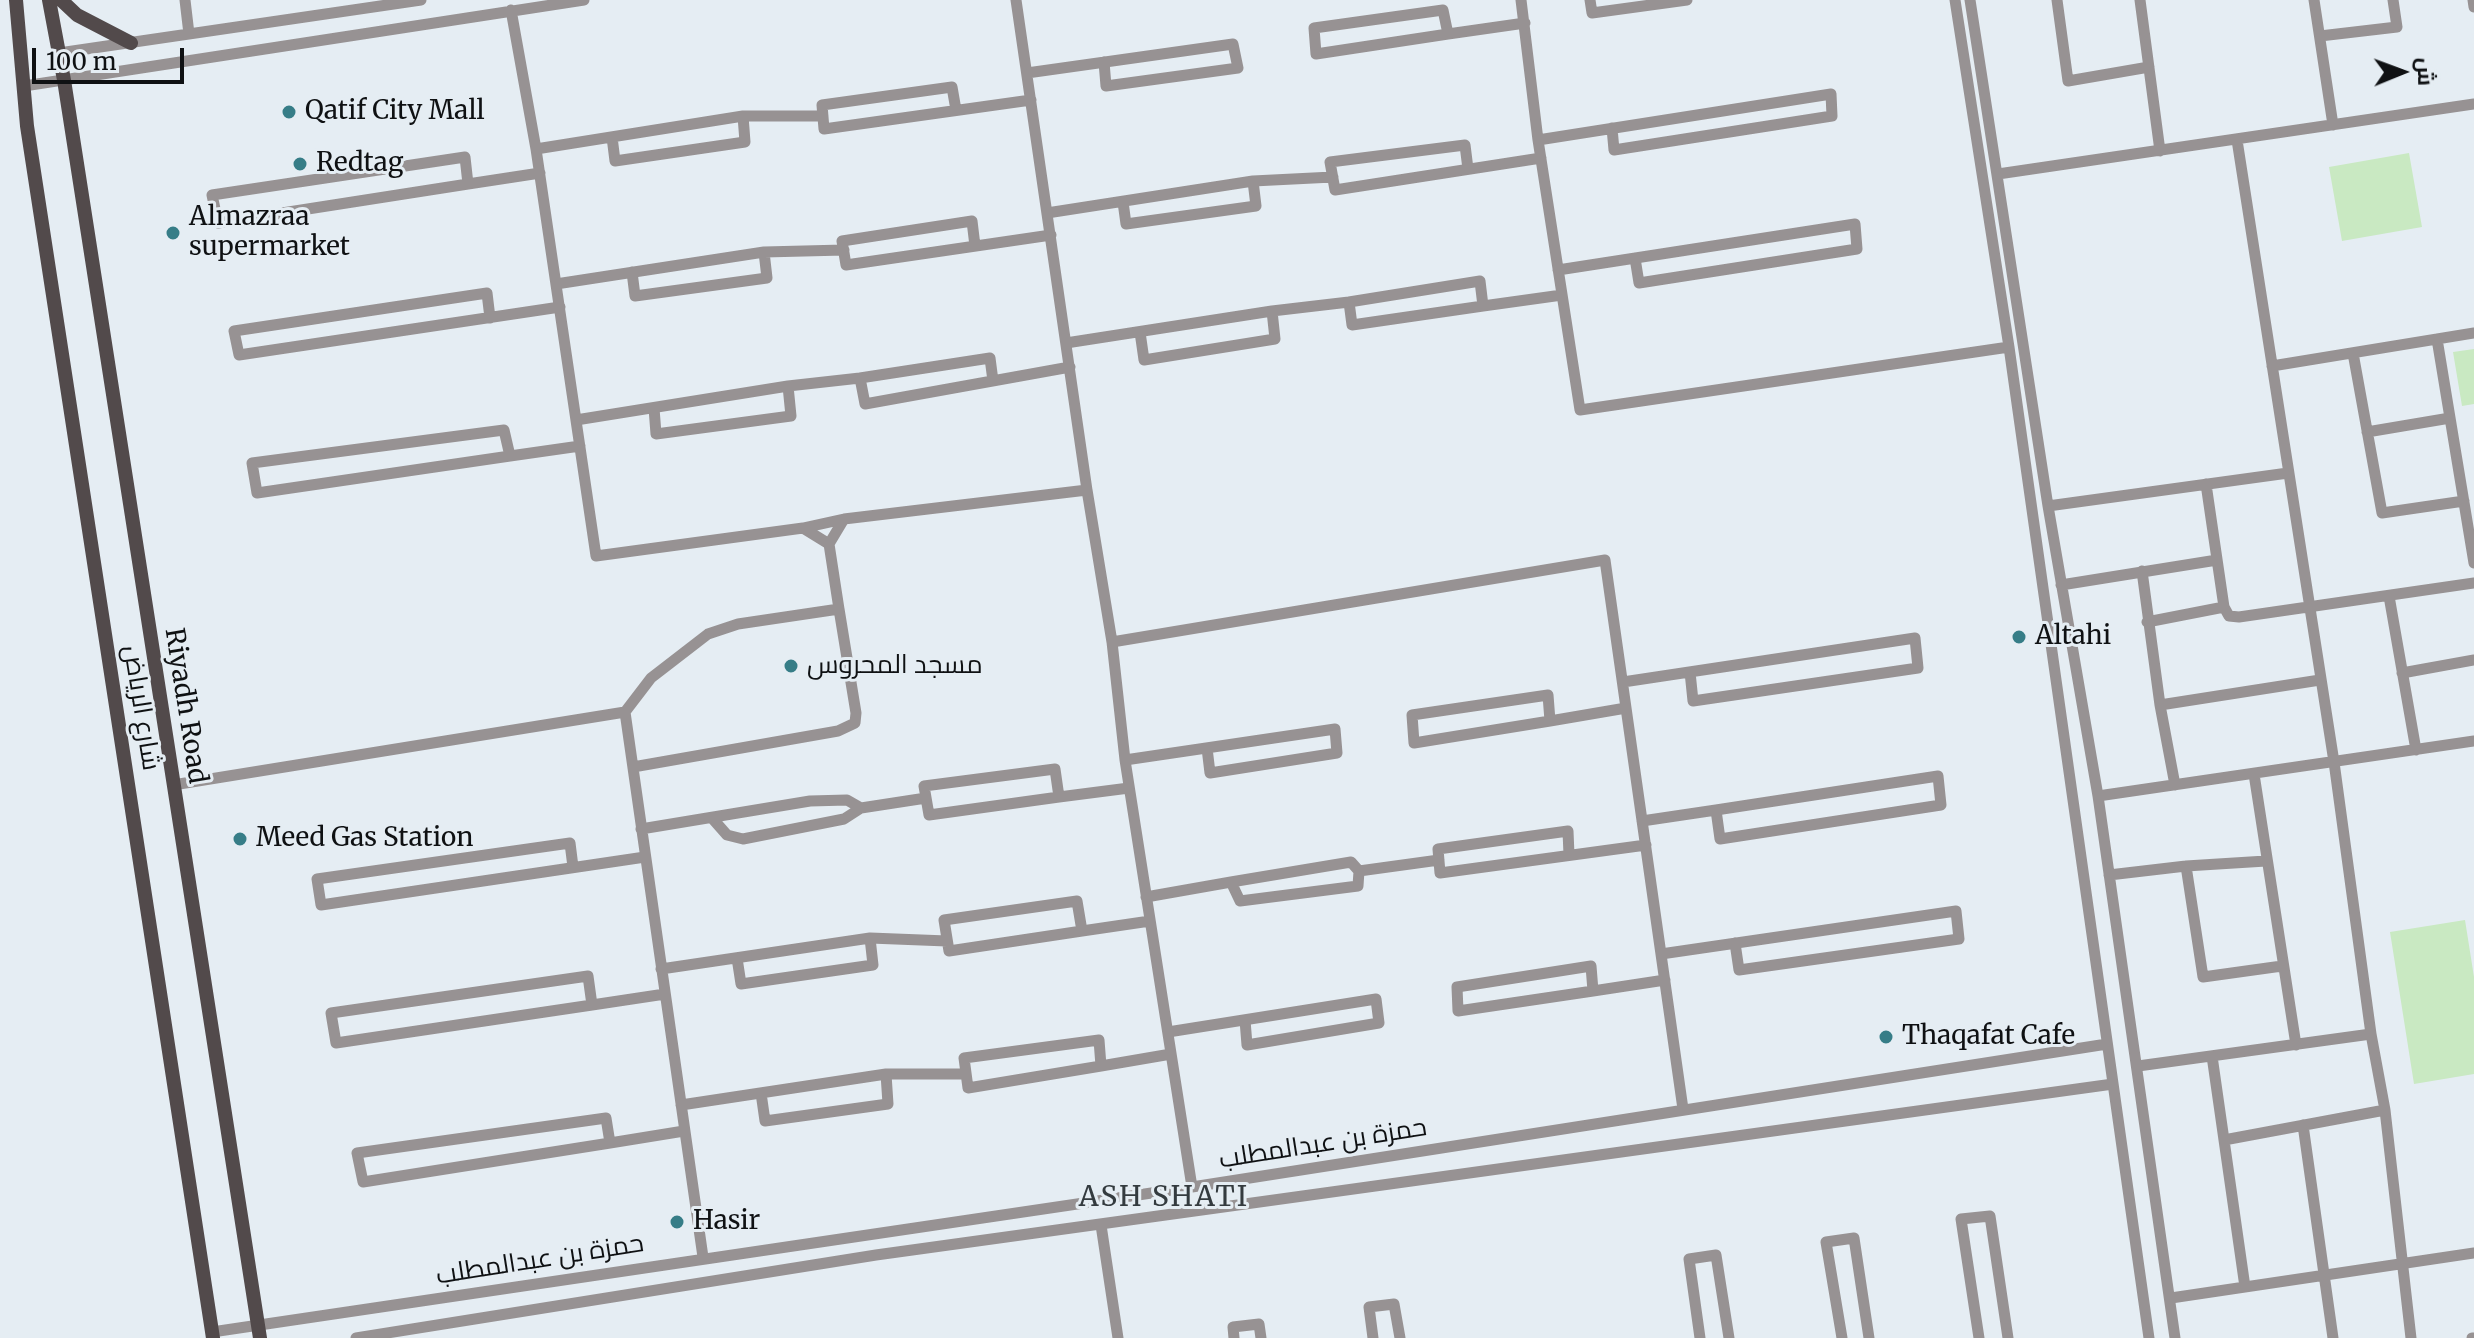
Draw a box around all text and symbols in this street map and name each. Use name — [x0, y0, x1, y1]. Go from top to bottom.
scale bar — [36, 32, 188, 82]
north arrow — [2362, 32, 2442, 112]
text: 100 m — [46, 46, 116, 77]
text: ش — [2412, 57, 2440, 86]
place label: Qatif City Mall — [305, 96, 485, 128]
marker: Qatif City Mall — [280, 103, 298, 121]
place label: Redtag — [316, 148, 403, 180]
marker: Redtag — [291, 155, 309, 173]
place label: Almazraa supermarket — [189, 202, 350, 264]
marker: Almazraa supermarket — [164, 224, 182, 242]
place label: Altahi — [2035, 621, 2111, 653]
street label: Riyadh Road — [157, 626, 213, 786]
marker: Altahi — [2010, 628, 2028, 646]
street label: شارع الرياض — [116, 643, 166, 773]
place label: مسجد المحروس — [807, 650, 983, 682]
marker: مسجد المحروس — [782, 657, 800, 675]
place label: Meed Gas Station — [256, 823, 473, 855]
marker: Meed Gas Station — [231, 830, 249, 848]
place label: Thaqafat Cafe — [1902, 1021, 2075, 1053]
marker: Thaqafat Cafe — [1877, 1028, 1895, 1046]
street label: حمزة بن عبدالمطلب — [1217, 1112, 1429, 1176]
district label: ASH SHATI — [1079, 1181, 1249, 1215]
place label: Hasir — [693, 1206, 760, 1238]
marker: Hasir — [668, 1213, 686, 1231]
street label: حمزة بن عبدالمطلب — [434, 1228, 646, 1292]

